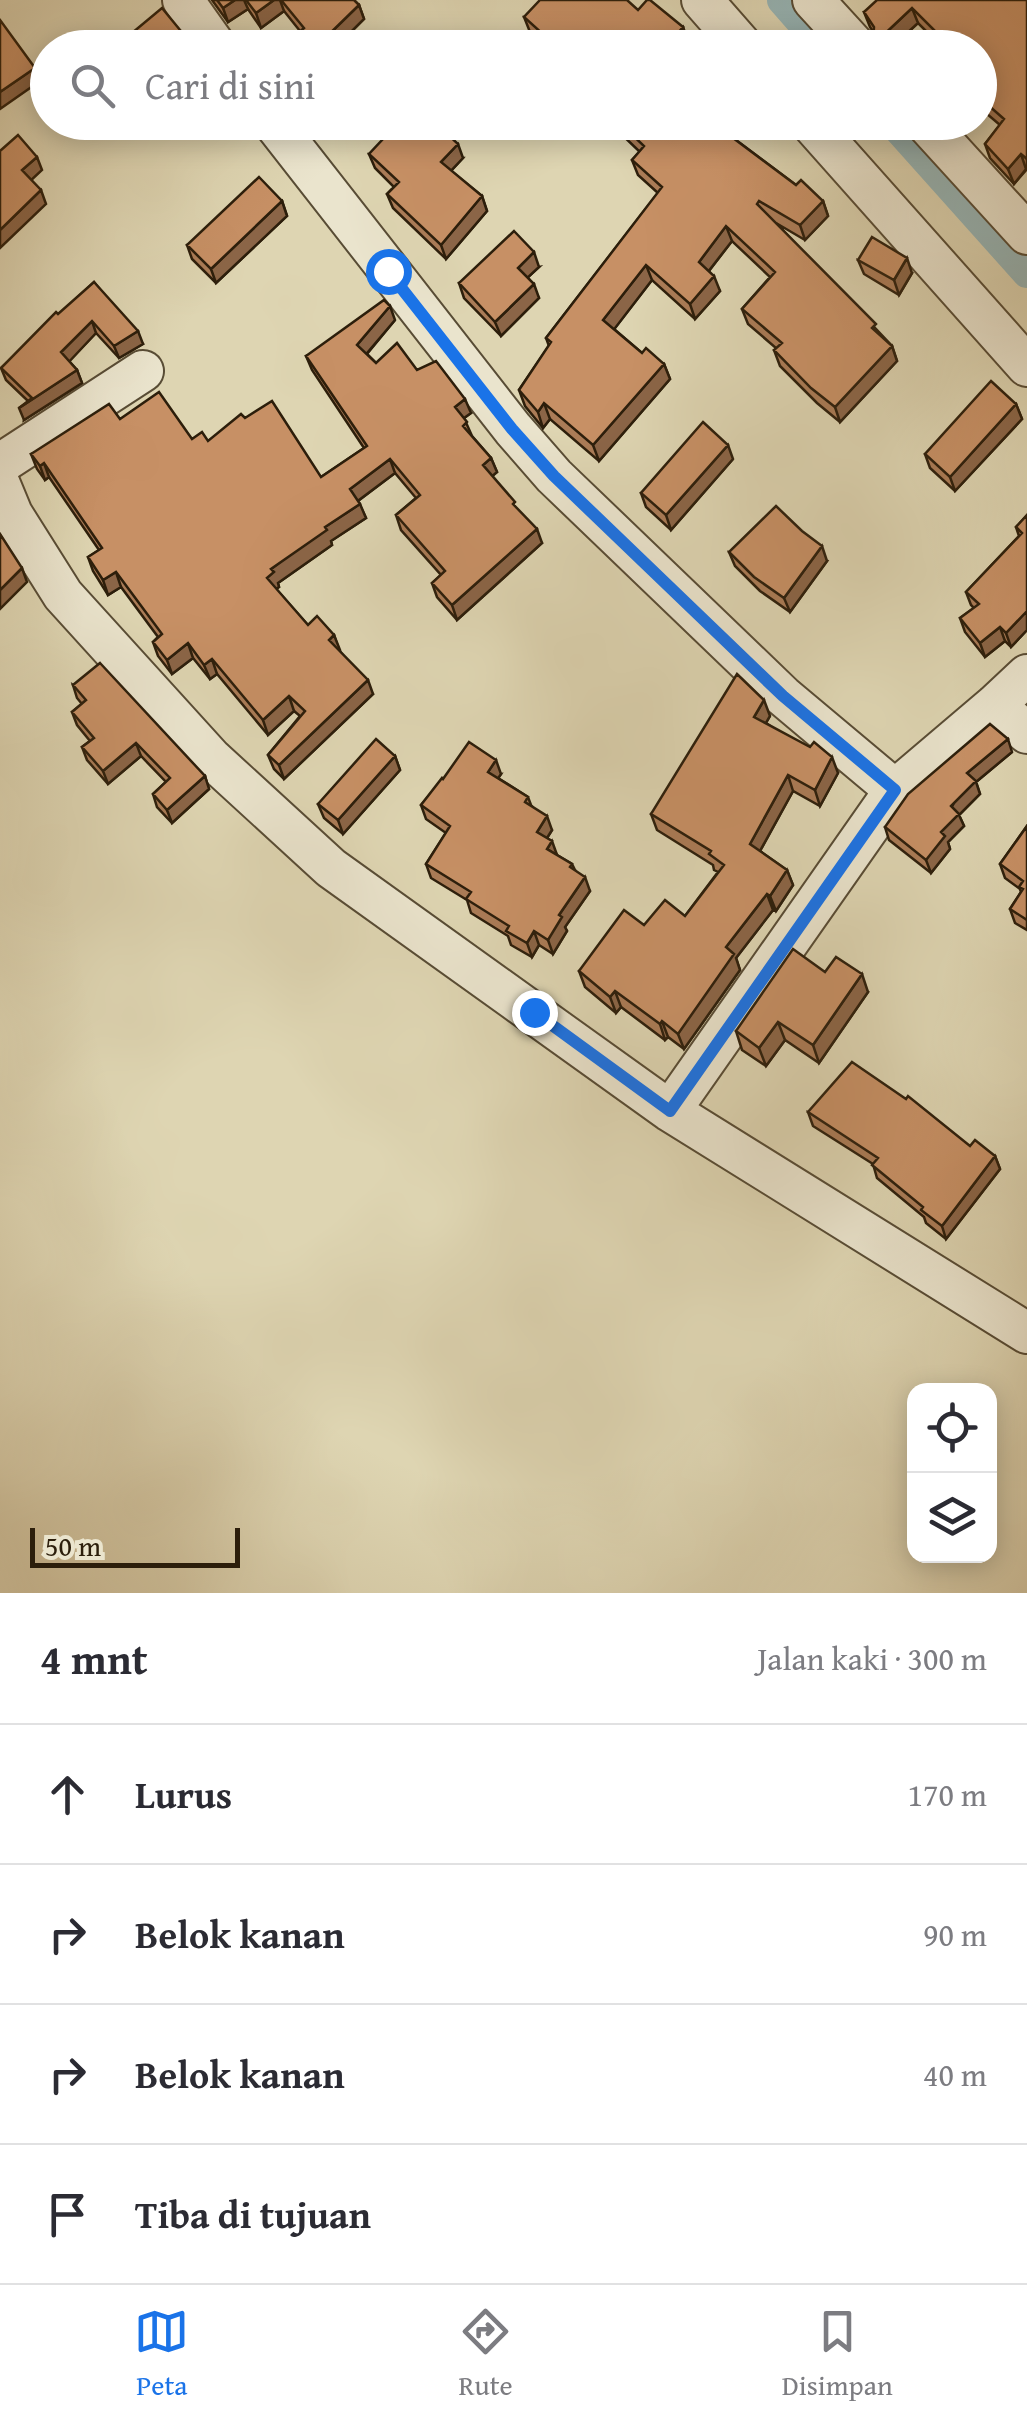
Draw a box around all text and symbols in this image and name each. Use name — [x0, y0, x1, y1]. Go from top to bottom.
search box — [30, 30, 997, 140]
text: Cari di sini — [145, 57, 315, 113]
icon: search — [65, 58, 120, 113]
route start — [366, 249, 412, 295]
route end — [512, 990, 558, 1036]
map controls — [907, 1383, 997, 1563]
button: locate — [907, 1383, 997, 1473]
button: layers — [907, 1473, 997, 1563]
scale bar — [30, 1523, 240, 1568]
text: 50 m — [45, 1525, 101, 1566]
text: 4 mnt — [40, 1628, 148, 1689]
text: Jalan kaki · 300 m — [757, 1635, 987, 1682]
text: Lurus — [135, 1766, 232, 1822]
icon: ahead — [40, 1767, 95, 1822]
text: 170 m — [908, 1771, 987, 1818]
text: Belok kanan — [135, 1906, 345, 1962]
icon: right — [40, 1907, 95, 1962]
text: 90 m — [923, 1911, 987, 1958]
text: Belok kanan — [135, 2046, 345, 2102]
icon: right — [40, 2047, 95, 2102]
text: 40 m — [923, 2051, 987, 2098]
text: Tiba di tujuan — [135, 2186, 371, 2242]
icon: arrive — [40, 2187, 95, 2242]
tab: Peta — [134, 2304, 189, 2405]
tab: Rute — [458, 2304, 513, 2405]
tab: Disimpan — [782, 2304, 893, 2405]

